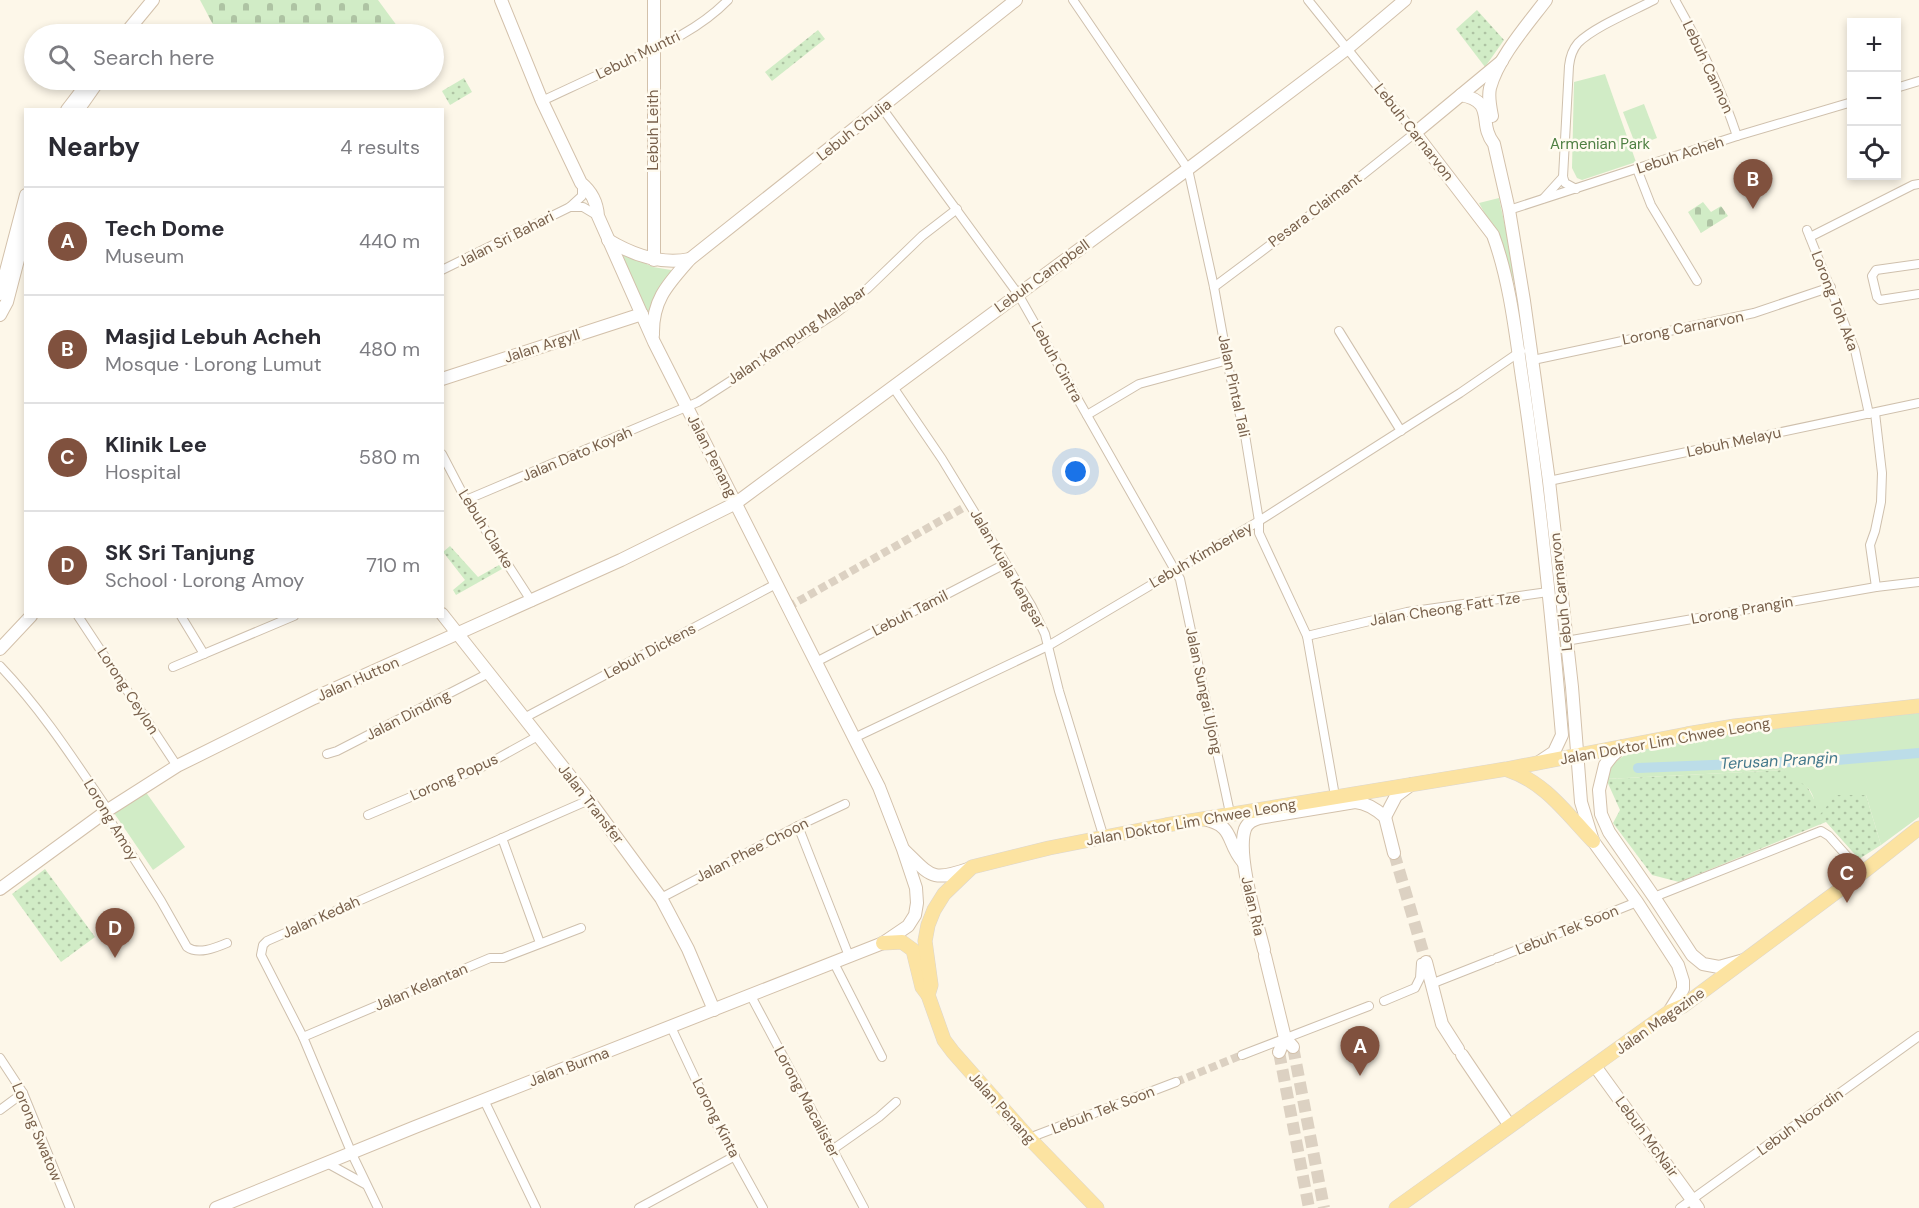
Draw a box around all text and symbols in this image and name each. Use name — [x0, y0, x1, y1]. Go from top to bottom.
street label: Lebuh Cannon — [1678, 17, 1738, 117]
map controls — [1847, 18, 1901, 180]
button: + — [1847, 18, 1901, 72]
search box — [24, 24, 444, 90]
street label: Lebuh Muntri — [592, 26, 684, 84]
icon: search — [45, 41, 78, 74]
text: Search here — [93, 43, 214, 72]
button: − — [1847, 72, 1901, 126]
street label: Lebuh Carnarvon — [1370, 79, 1458, 185]
street label: Lebuh Leith — [643, 90, 663, 170]
street label: Lebuh Chulia — [812, 94, 896, 166]
button: locate — [1847, 126, 1901, 180]
text: Nearby — [48, 130, 140, 164]
street label: Lebuh Acheh — [1634, 131, 1726, 179]
text: 4 results — [340, 134, 420, 160]
park label: Armenian Park — [1550, 134, 1650, 154]
pin: B — [1734, 160, 1772, 209]
street label: Pesara Claimant — [1264, 168, 1366, 252]
street label: Jalan Sri Bahari — [455, 206, 557, 272]
text: Tech Dome — [105, 214, 224, 243]
text: A — [60, 228, 75, 254]
text: 440 m — [359, 228, 420, 254]
street label: Lebuh Campbell — [990, 235, 1094, 317]
text: Museum — [105, 243, 184, 269]
street label: Lorong Toh Aka — [1807, 248, 1863, 354]
street label: Jalan Kampung Malabar — [723, 281, 871, 389]
street label: Lorong Carnarvon — [1621, 306, 1745, 350]
street label: Lebuh Cintra — [1027, 318, 1087, 406]
text: Masjid Lebuh Acheh — [105, 322, 321, 351]
street label: Jalan Argyll — [502, 324, 582, 368]
street label: Jalan Pintal Tali — [1213, 333, 1255, 439]
text: B — [61, 336, 74, 362]
text: 480 m — [359, 336, 420, 362]
text: Mosque · Lorong Lumut — [105, 351, 322, 377]
street label: Jalan Penang — [683, 411, 741, 501]
street label: Jalan Dato Koyah — [519, 422, 635, 486]
street label: Lebuh Melayu — [1685, 422, 1783, 462]
text: Klinik Lee — [105, 430, 207, 459]
text: C — [60, 444, 75, 470]
text: 580 m — [359, 444, 420, 470]
your location — [1061, 457, 1090, 486]
text: Hospital — [105, 459, 181, 485]
street label: Lebuh Clarke — [454, 486, 518, 572]
street label: Jalan Kuala Kangsar — [965, 505, 1051, 633]
street label: Lebuh Kimberley — [1146, 517, 1257, 593]
street label: Lebuh Carnarvon — [1545, 532, 1577, 652]
text: SK Sri Tanjung — [105, 538, 255, 567]
text: D — [60, 552, 75, 578]
text: 710 m — [366, 552, 420, 578]
text: School · Lorong Amoy — [105, 567, 304, 593]
street label: Lebuh Tamil — [869, 585, 951, 641]
street label: Jalan Cheong Fatt Tze — [1368, 587, 1522, 631]
street label: Lorong Prangin — [1689, 591, 1795, 629]
street label: Lebuh Dickens — [601, 618, 699, 684]
street label: Jalan Sungai Ujong — [1181, 626, 1227, 756]
street label: Lorong Ceylon — [92, 644, 164, 738]
street label: Jalan Hutton — [314, 652, 402, 706]
street label: Jalan Dinding — [362, 685, 454, 745]
street label: Jalan Doktor Lim Chwee Leong — [1558, 713, 1772, 769]
water label: Terusan Prangin — [1720, 747, 1838, 774]
street label: Lorong Popus — [407, 749, 501, 805]
street label: Jalan Transfer — [554, 760, 629, 848]
street label: Lorong Amoy — [79, 776, 143, 865]
street label: Jalan Doktor Lim Chwee Leong — [1084, 794, 1298, 850]
street label: Jalan Phee Choon — [692, 813, 812, 887]
pin: C — [1828, 854, 1866, 903]
street label: Jalan Ria — [1236, 874, 1270, 938]
street label: Jalan Kedah — [279, 891, 363, 943]
street label: Lebuh Tek Soon — [1513, 900, 1621, 960]
pin: D — [96, 908, 134, 958]
street label: Jalan Kelantan — [371, 958, 471, 1016]
street label: Jalan Magazine — [1611, 983, 1709, 1059]
pin: A — [1340, 1026, 1380, 1076]
street label: Jalan Burma — [526, 1043, 612, 1091]
street label: Lorong Macalister — [769, 1043, 845, 1161]
street label: Jalan Penang — [964, 1068, 1040, 1148]
street label: Lorong Kinta — [687, 1075, 745, 1161]
street label: Lorong Swatow — [7, 1080, 67, 1185]
street label: Lebuh Tek Soon — [1049, 1081, 1157, 1139]
street label: Lebuh Noordin — [1753, 1084, 1847, 1160]
street label: Lebuh McNair — [1611, 1092, 1683, 1182]

